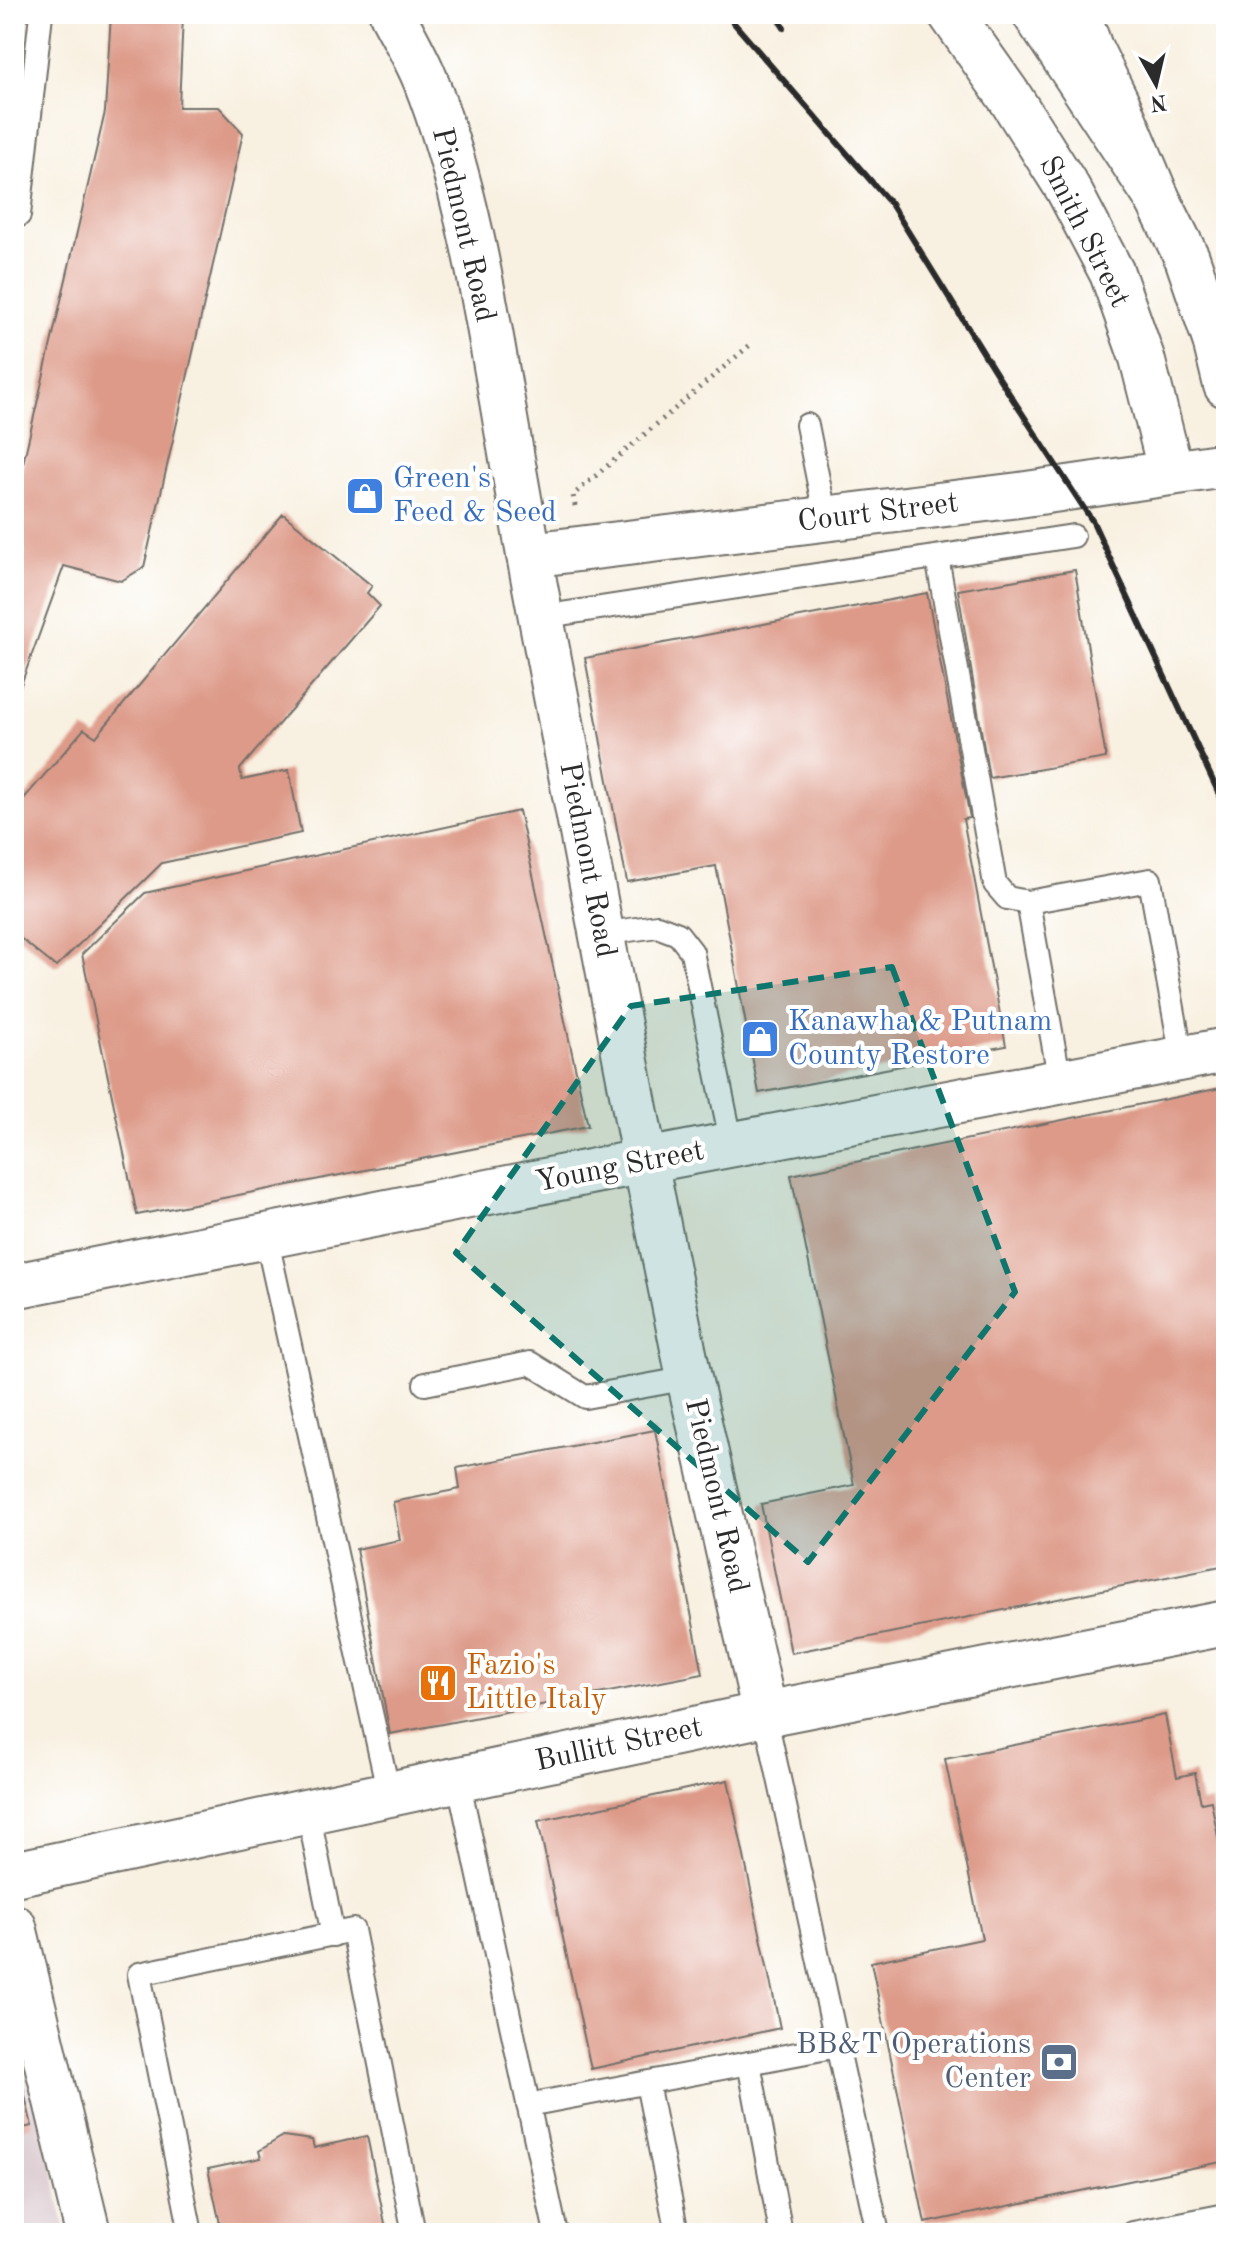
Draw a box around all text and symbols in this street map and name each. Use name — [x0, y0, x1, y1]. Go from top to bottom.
north arrow — [1116, 44, 1196, 124]
text: N — [1148, 90, 1168, 114]
street label: Piedmont Road — [426, 125, 500, 325]
street label: Smith Street — [1033, 152, 1135, 312]
place label: Green's Feed & Seed — [393, 464, 557, 528]
shop icon: Green's Feed & Seed — [344, 475, 386, 517]
street label: Court Street — [796, 488, 960, 538]
street label: Piedmont Road — [553, 760, 621, 960]
place label: Kanawha & Putnam County Restore — [788, 1007, 1052, 1071]
shop icon: Kanawha & Putnam County Restore — [739, 1018, 781, 1060]
street label: Young Street — [533, 1136, 707, 1198]
street label: Piedmont Road — [679, 1396, 753, 1596]
place label: Fazio's Little Italy — [466, 1651, 607, 1715]
restaurant icon: Fazio's Little Italy — [417, 1662, 459, 1704]
street label: Bullitt Street — [533, 1713, 705, 1777]
place label: BB&T Operations Center — [796, 2030, 1031, 2094]
bank icon: BB&T Operations Center — [1038, 2041, 1080, 2083]

